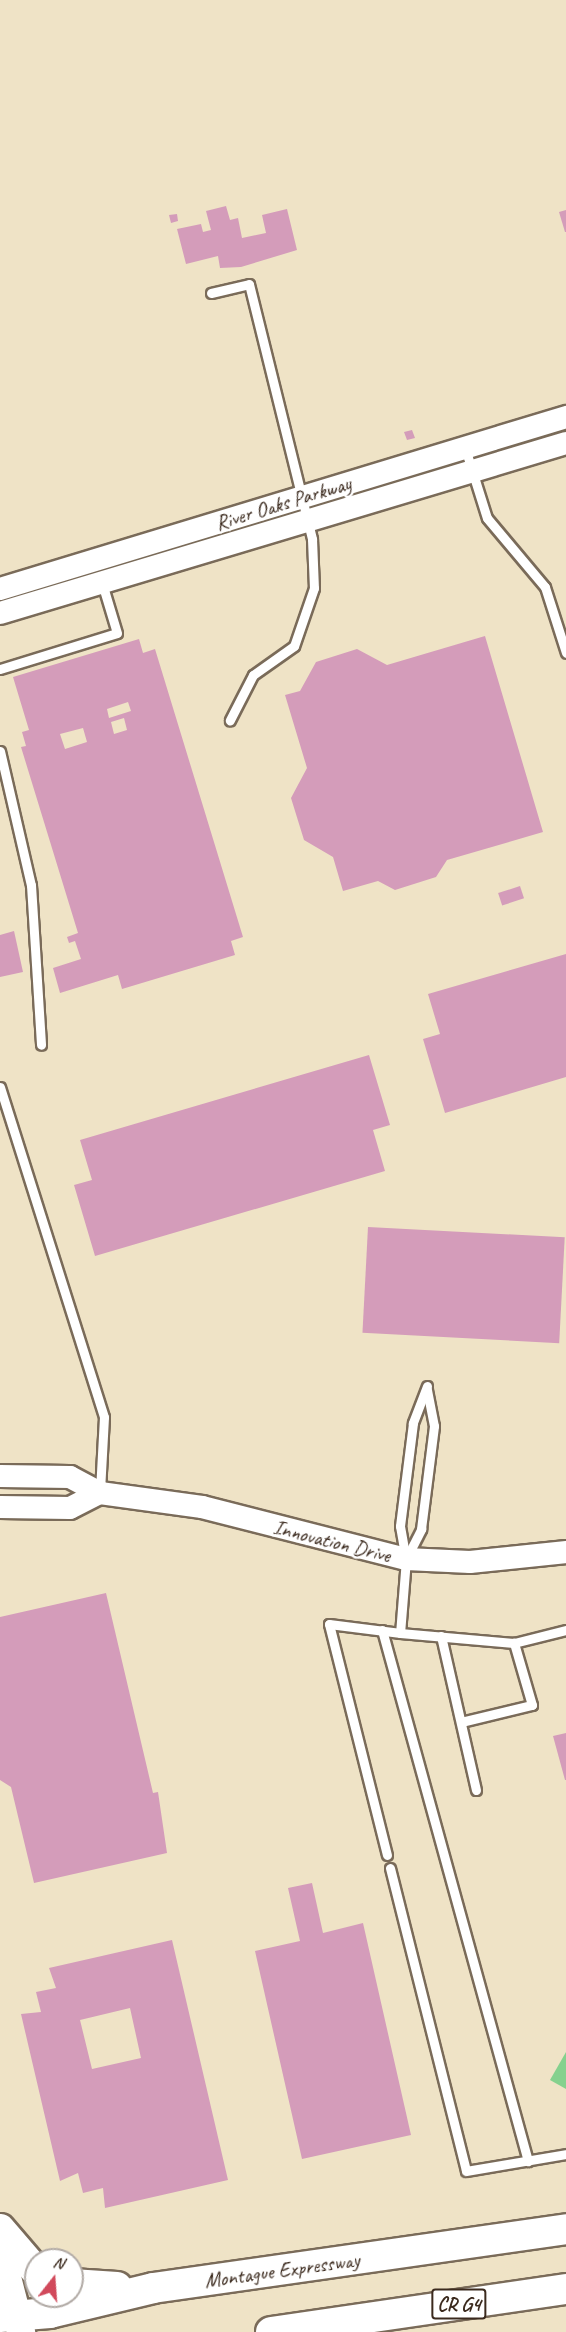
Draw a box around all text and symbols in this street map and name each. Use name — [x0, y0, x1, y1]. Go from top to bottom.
street label: River Oaks Parkway — [212, 470, 354, 536]
street label: Innovation Drive — [271, 1514, 393, 1568]
street label: Montague Expressway — [203, 2247, 361, 2293]
north arrow — [24, 2248, 84, 2308]
text: N — [51, 2252, 66, 2274]
road number: CR G4 — [430, 2287, 488, 2321]

